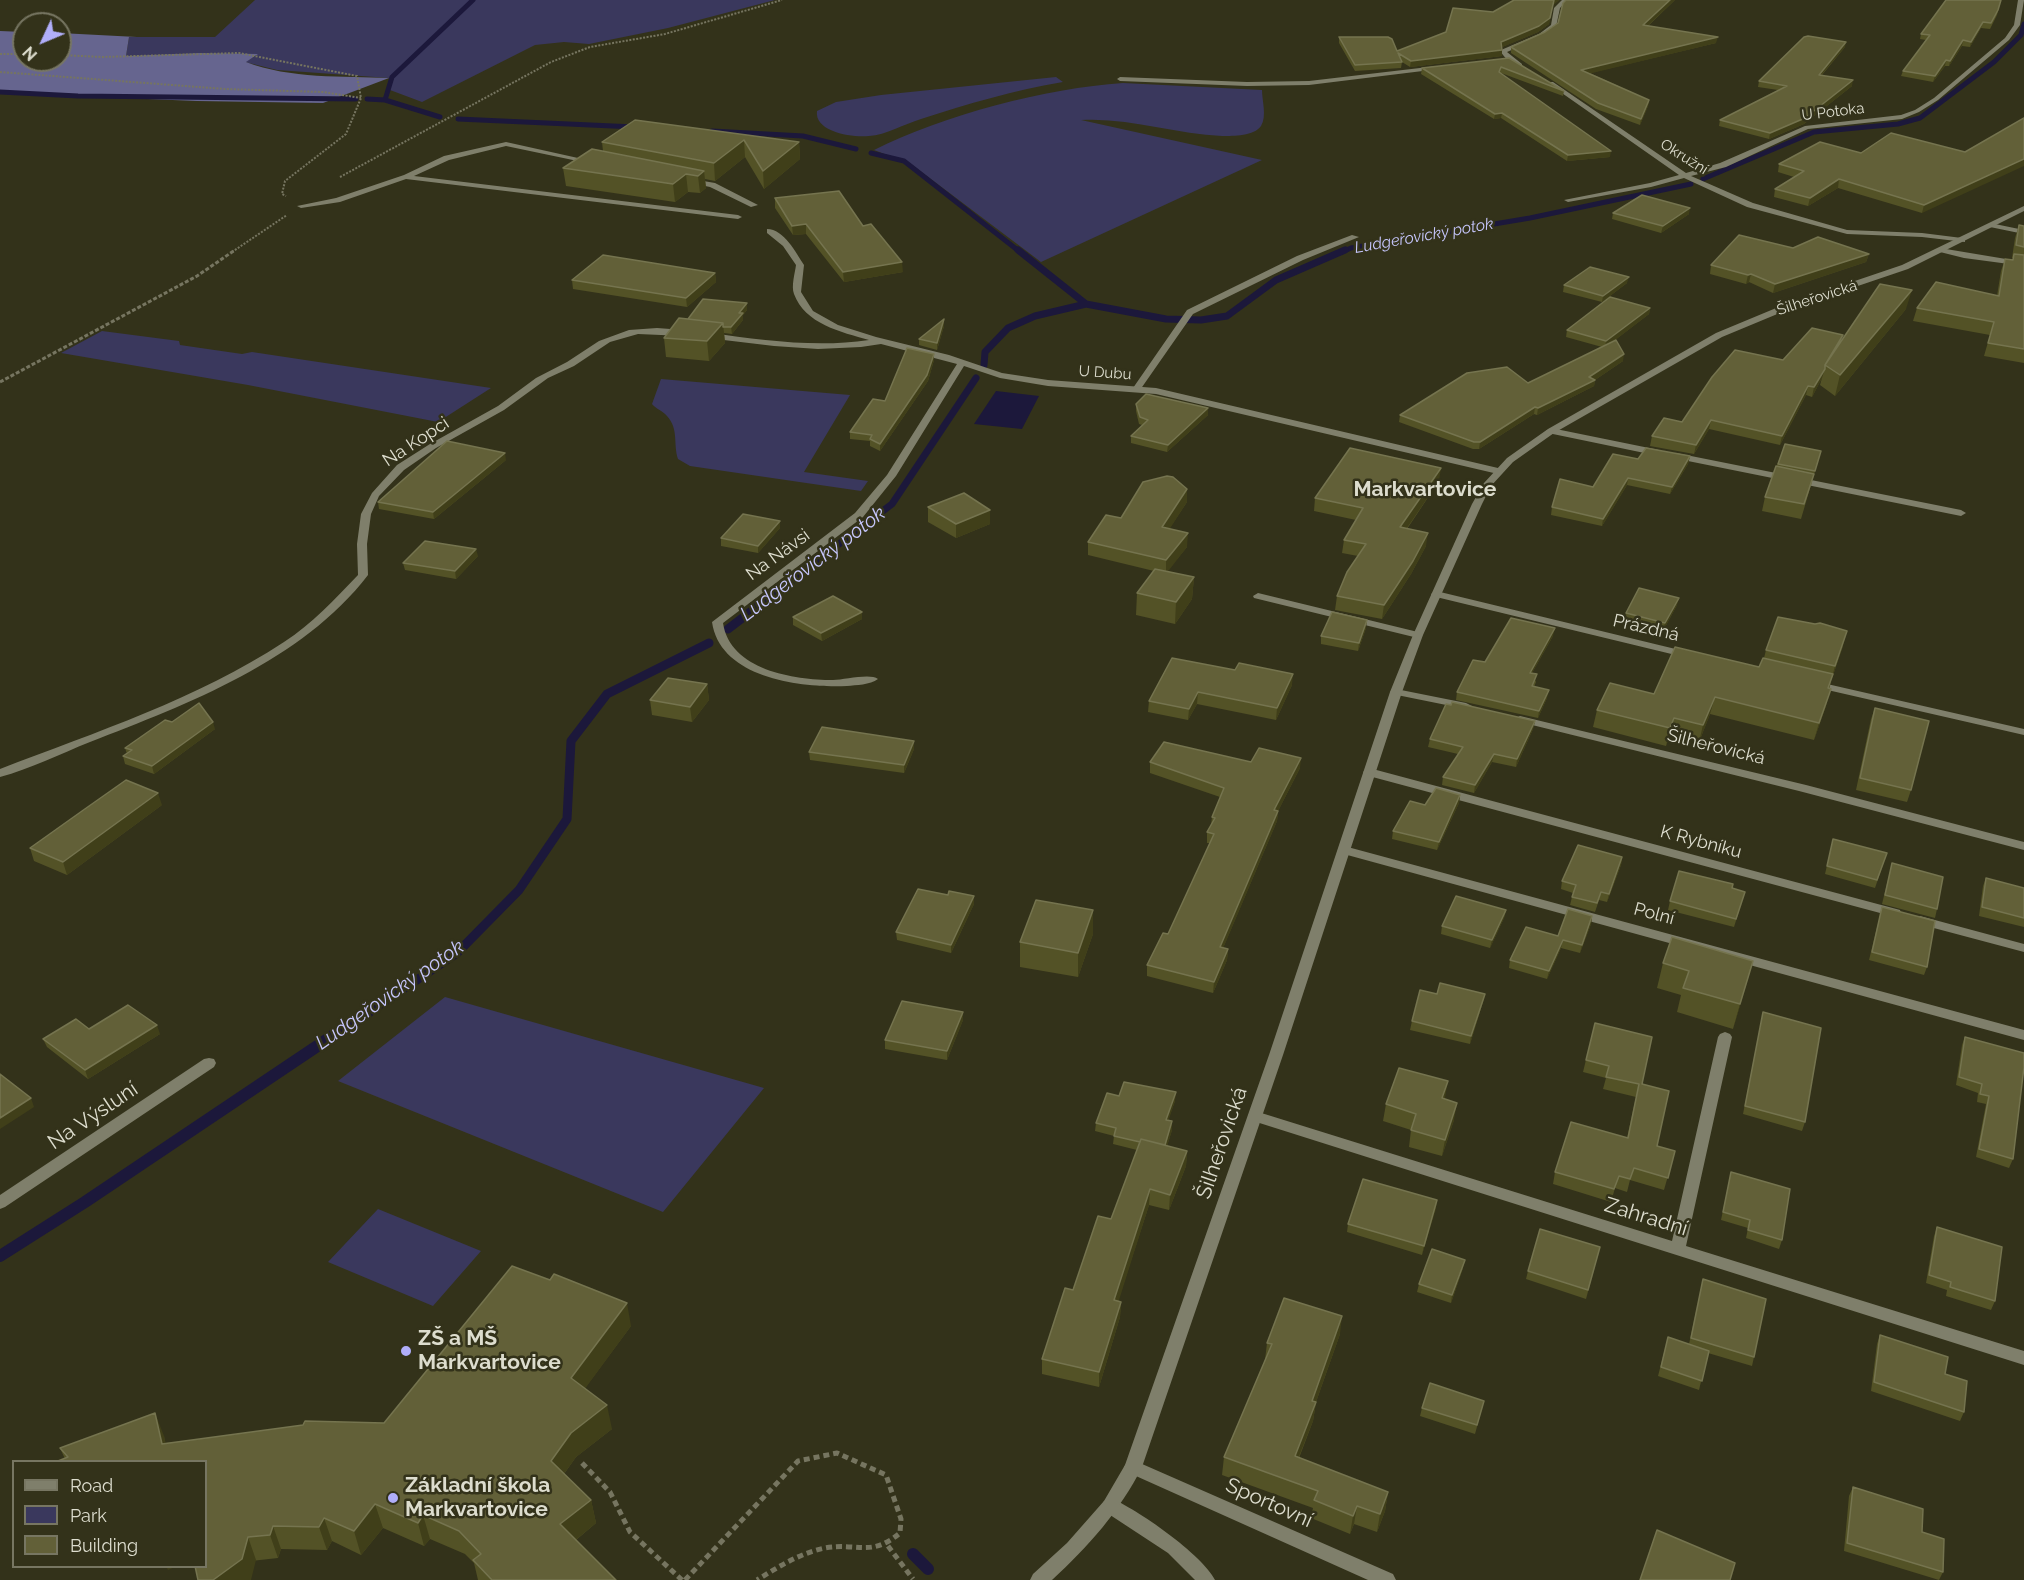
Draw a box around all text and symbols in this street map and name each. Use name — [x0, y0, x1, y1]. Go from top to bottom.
north arrow — [12, 12, 72, 72]
text: N — [19, 42, 41, 64]
street label: U Potoka — [1801, 99, 1865, 125]
street label: Okružní — [1657, 135, 1711, 179]
water label: Ludgeřovický potok — [1353, 214, 1495, 258]
street label: Šilheřovická — [1775, 277, 1859, 319]
street label: U Dubu — [1078, 362, 1132, 384]
street label: Na Kopci — [379, 413, 453, 471]
district label: Markvartovice — [1354, 477, 1496, 503]
water label: Ludgeřovický potok — [736, 501, 890, 627]
street label: Na Návsi — [742, 525, 814, 585]
street label: Prázdná — [1611, 610, 1681, 646]
street label: Šilheřovická — [1665, 724, 1767, 770]
street label: K Rybníku — [1658, 821, 1744, 863]
street label: Polní — [1631, 898, 1677, 930]
water label: Ludgeřovický potok — [311, 935, 469, 1055]
street label: Na Výsluní — [43, 1077, 143, 1155]
street label: Šilheřovická — [1191, 1084, 1253, 1202]
street label: Zahradní — [1601, 1192, 1691, 1242]
place label: ZŠ a MŠ Markvartovice — [418, 1326, 561, 1376]
marker: ZŠ a MŠ Markvartovice — [399, 1344, 413, 1358]
legend — [12, 1460, 207, 1568]
place label: Základní škola Markvartovice — [405, 1473, 550, 1523]
street label: Sportovní — [1222, 1473, 1316, 1533]
text: Road — [70, 1475, 113, 1496]
marker: Základní škola Markvartovice — [386, 1491, 400, 1505]
text: Park — [70, 1505, 107, 1526]
text: Building — [70, 1535, 138, 1556]

